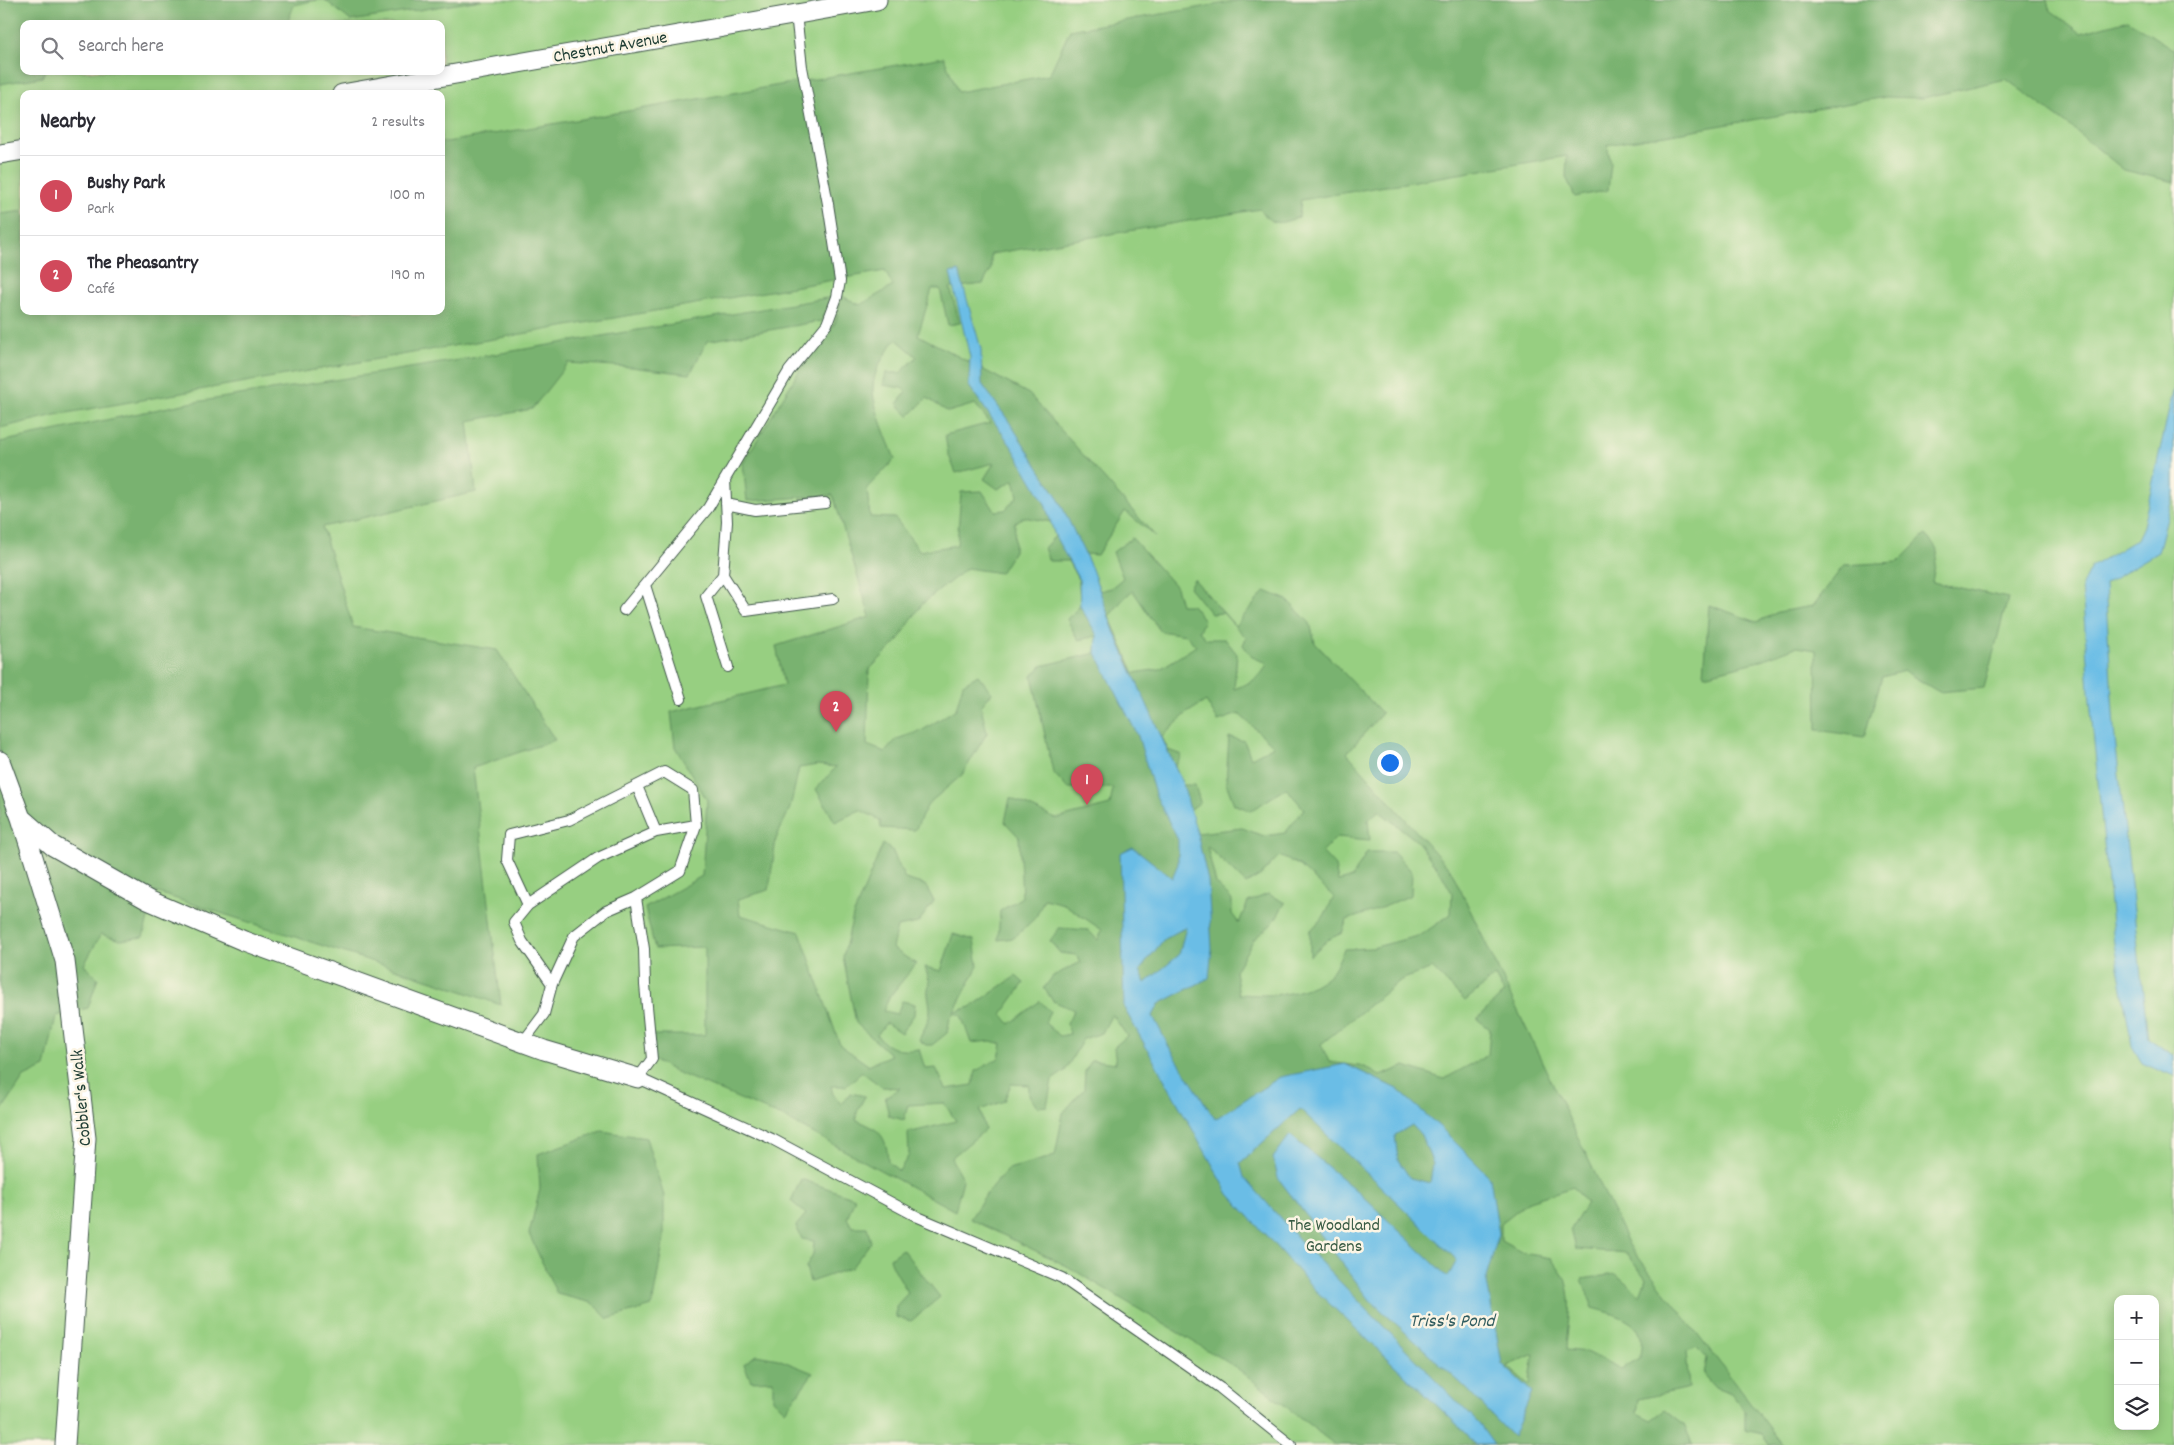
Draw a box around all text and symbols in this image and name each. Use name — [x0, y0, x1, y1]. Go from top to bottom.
search box — [20, 20, 445, 75]
street label: Chestnut Avenue — [551, 26, 669, 71]
icon: search — [38, 34, 66, 62]
text: Search here — [78, 34, 164, 61]
text: Nearby — [40, 108, 95, 138]
text: 2 results — [371, 111, 425, 134]
text: Bushy Park — [87, 171, 165, 198]
text: 1 — [54, 184, 58, 207]
text: 100 m — [389, 184, 425, 207]
text: Park — [87, 198, 114, 221]
text: The Pheasantry — [87, 251, 198, 278]
text: 2 — [53, 264, 60, 287]
text: 190 m — [391, 264, 425, 287]
text: Café — [87, 278, 115, 301]
pin: 2 — [820, 691, 852, 732]
your location — [1377, 750, 1403, 776]
pin: 1 — [1071, 764, 1103, 805]
street label: Cobbler's Walk — [66, 1048, 99, 1147]
park label: The Woodland Gardens — [1288, 1214, 1380, 1260]
map controls — [2114, 1295, 2159, 1430]
button: + — [2114, 1295, 2159, 1340]
water label: Triss's Pond — [1410, 1309, 1497, 1336]
button: − — [2114, 1340, 2159, 1385]
button: layers — [2114, 1385, 2159, 1430]

